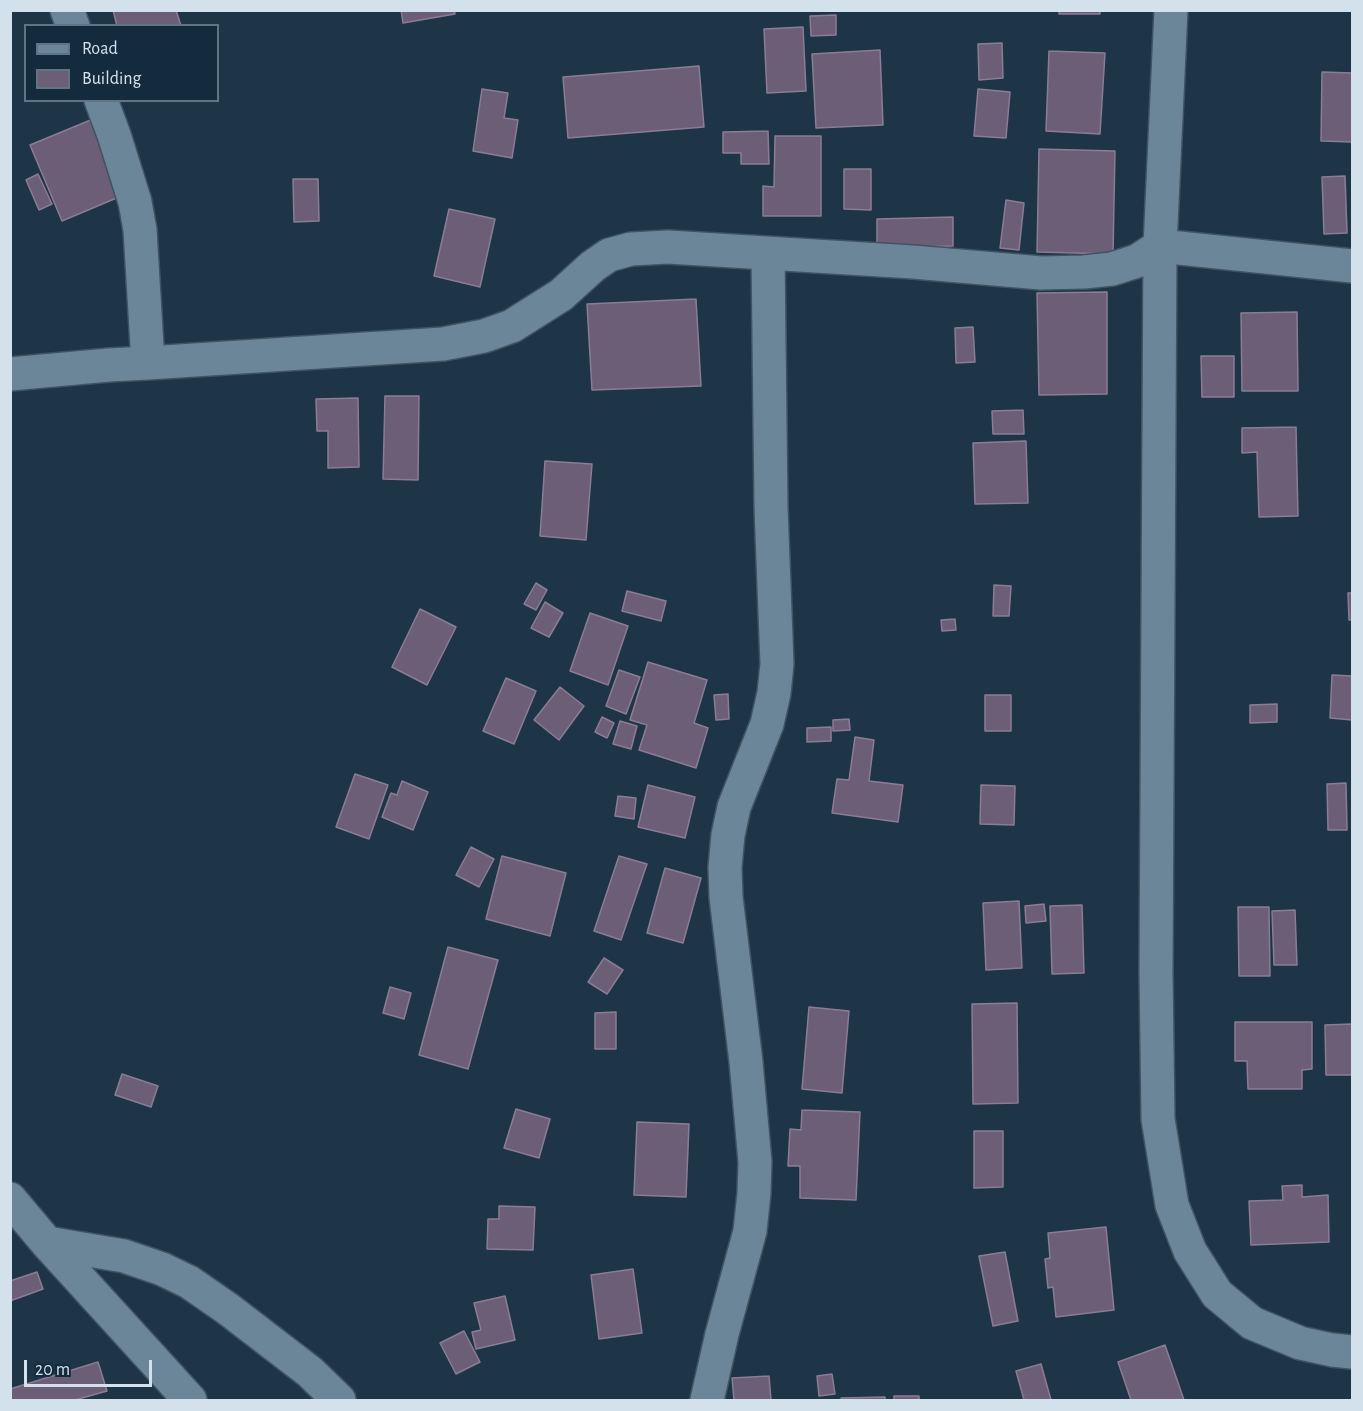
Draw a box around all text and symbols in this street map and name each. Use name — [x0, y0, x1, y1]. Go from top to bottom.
legend — [24, 24, 219, 102]
text: Road — [82, 40, 118, 58]
text: Building — [82, 70, 141, 88]
scale bar — [27, 1348, 154, 1386]
text: 20 m — [35, 1361, 70, 1379]

